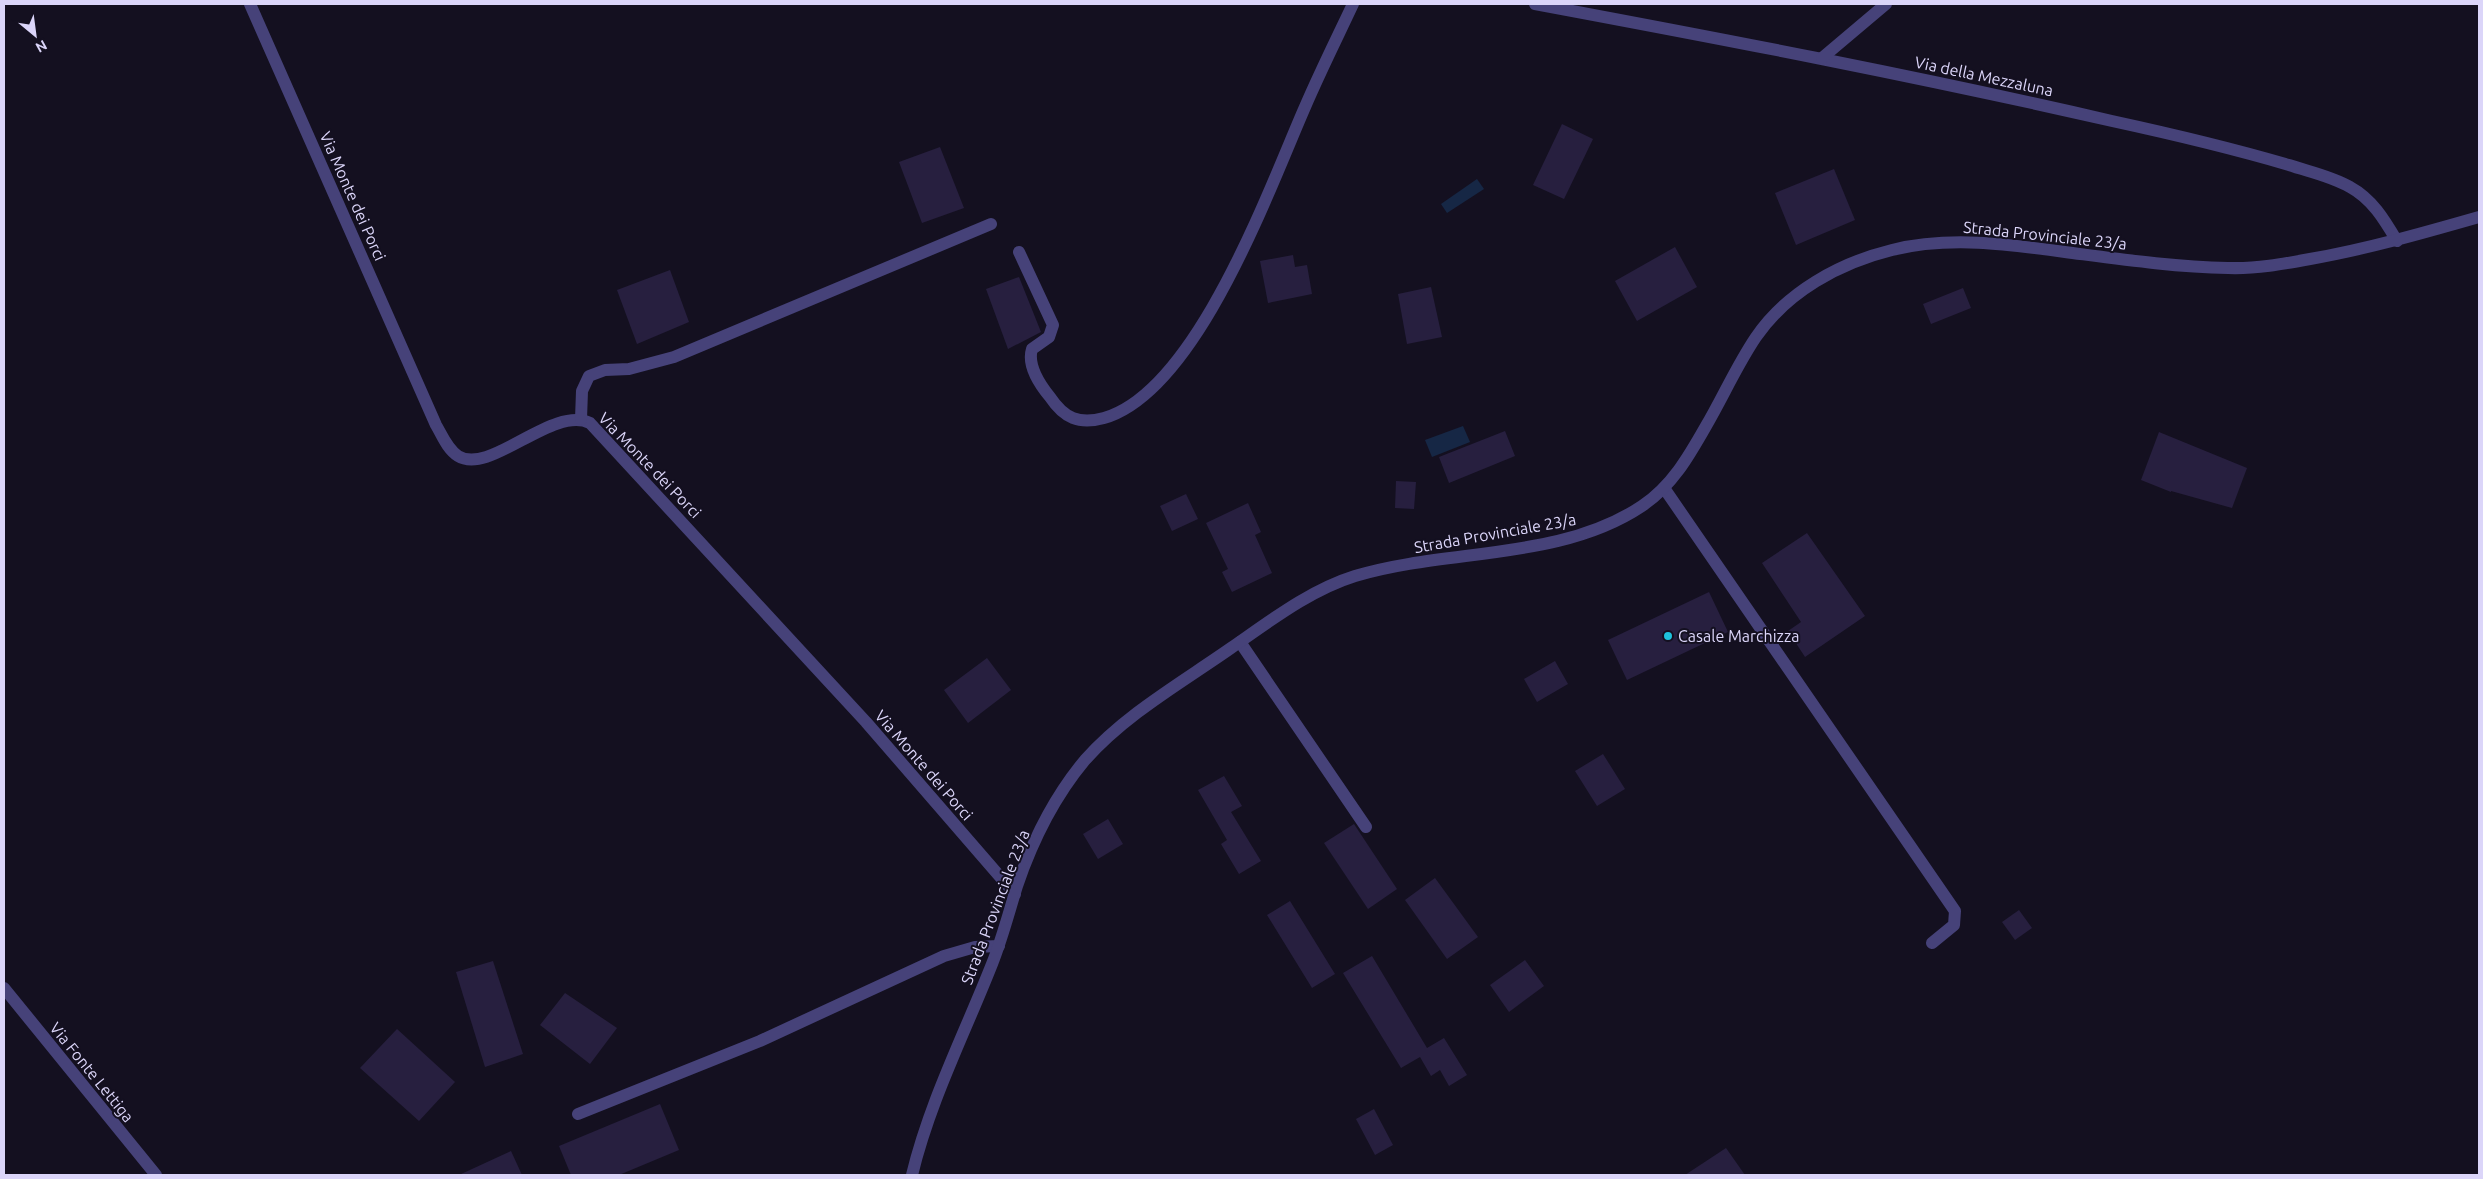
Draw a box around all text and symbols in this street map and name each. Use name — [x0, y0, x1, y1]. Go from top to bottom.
north arrow — [10, 10, 60, 60]
text: N — [33, 37, 50, 56]
street label: Via della Mezzaluna — [1913, 53, 2055, 99]
street label: Via Monte dei Porci — [316, 129, 390, 263]
street label: Strada Provinciale 23/a — [1962, 217, 2128, 253]
street label: Via Monte dei Porci — [595, 409, 705, 521]
street label: Strada Provinciale 23/a — [1413, 510, 1577, 556]
place label: Casale Marchizza — [1678, 627, 1799, 645]
marker: Casale Marchizza — [1662, 630, 1674, 642]
street label: Via Monte dei Porci — [871, 706, 977, 824]
street label: Strada Provinciale 23/a — [957, 827, 1033, 987]
street label: Via Fonte Lettiga — [46, 1019, 138, 1125]

